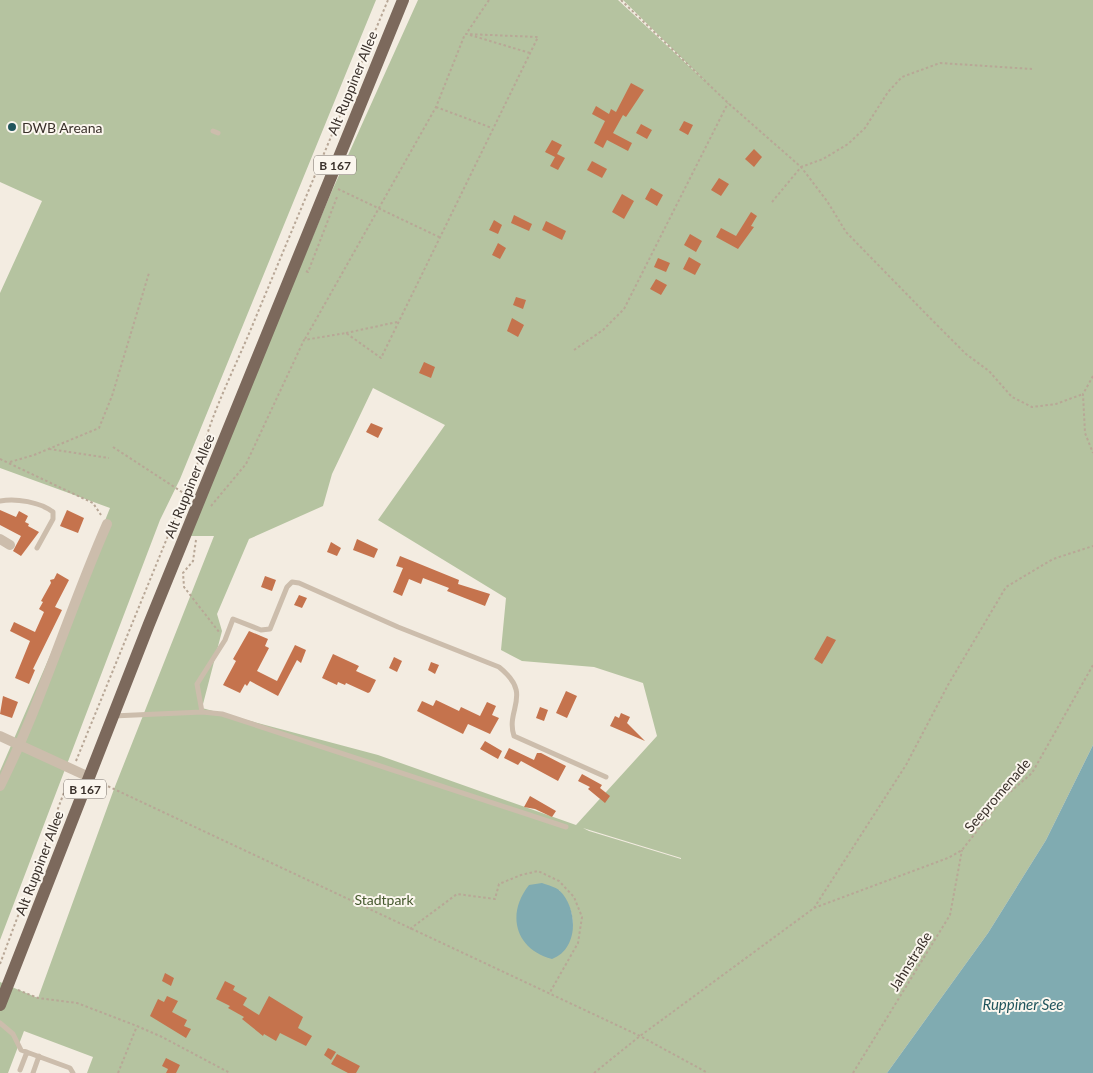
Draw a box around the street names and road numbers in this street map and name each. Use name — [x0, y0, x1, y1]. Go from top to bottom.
street label: Alt Ruppiner Allee — [323, 29, 381, 137]
road number: B 167 — [314, 156, 356, 174]
street label: Alt Ruppiner Allee — [160, 432, 218, 540]
street label: Seepromenade — [960, 755, 1034, 835]
road number: B 167 — [64, 780, 106, 799]
street label: Alt Ruppiner Allee — [11, 808, 67, 918]
street label: Jahnstraße — [885, 928, 935, 994]

